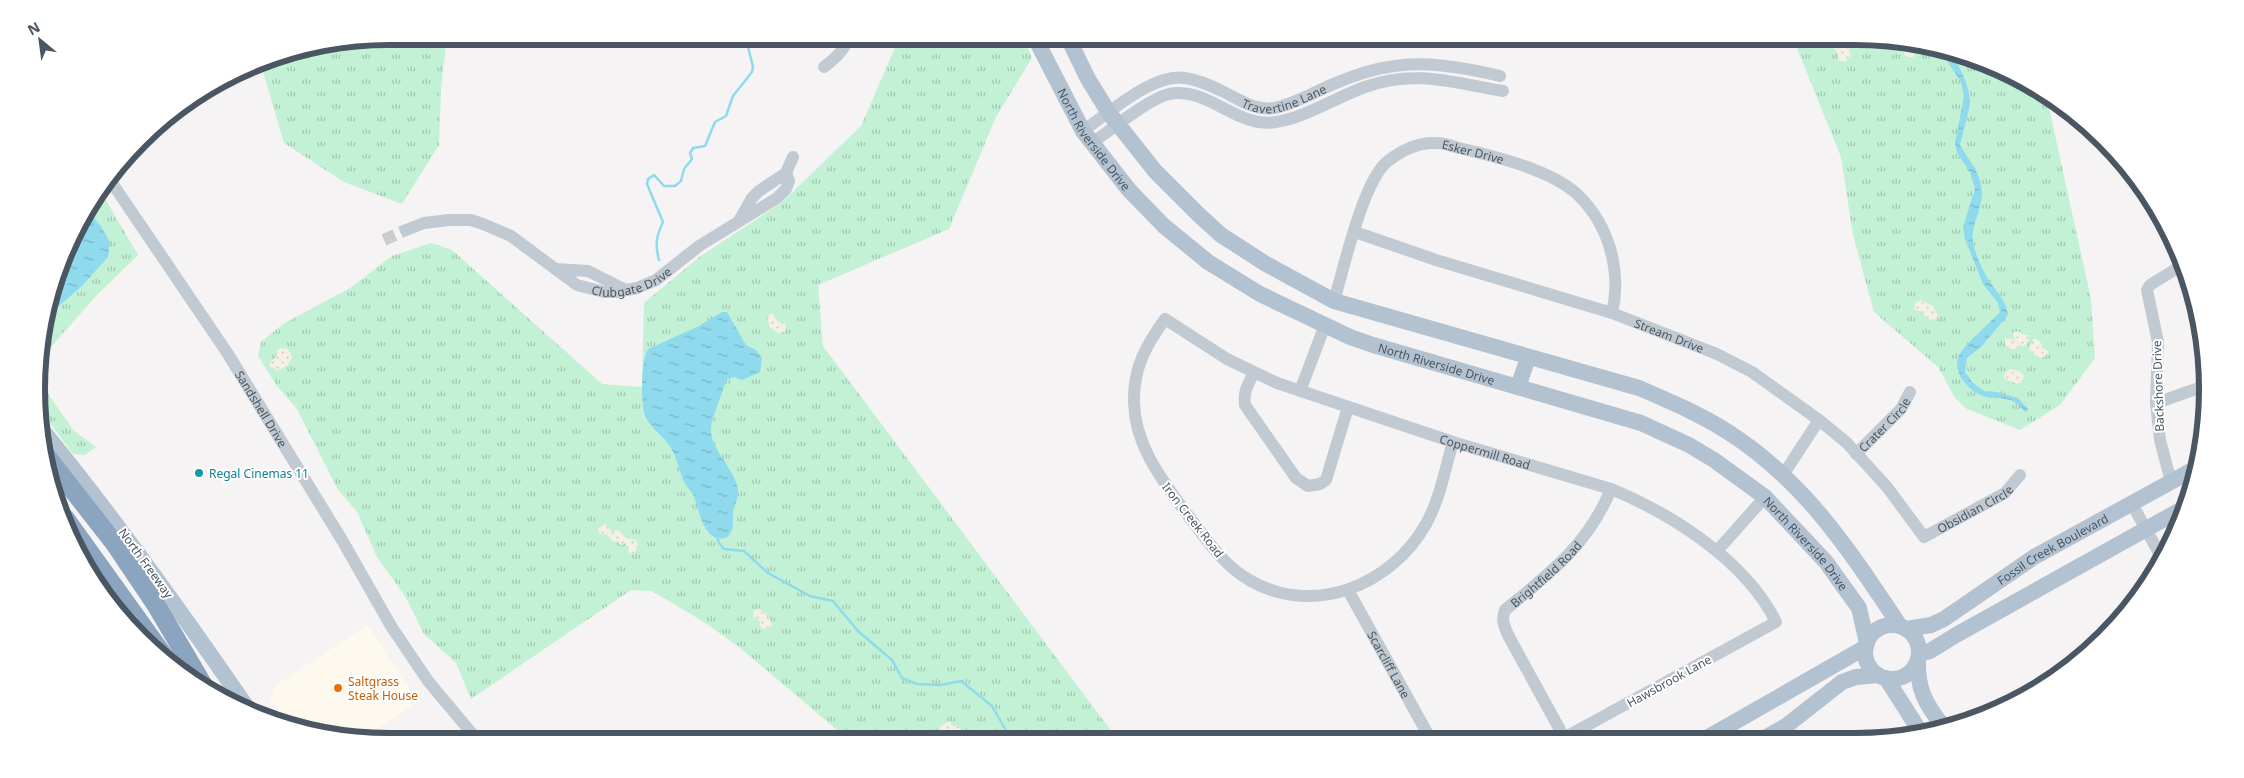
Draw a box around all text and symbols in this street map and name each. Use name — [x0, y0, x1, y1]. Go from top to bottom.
north arrow — [15, 15, 65, 65]
text: N — [24, 17, 43, 39]
street label: Travertine Lane — [1239, 80, 1329, 117]
street label: North Riverside Drive — [1054, 85, 1135, 194]
street label: Esker Drive — [1440, 135, 1506, 168]
street label: Clubgate Drive — [590, 263, 675, 301]
street label: Stream Drive — [1632, 314, 1707, 357]
street label: North Riverside Drive — [1376, 338, 1497, 389]
street label: Backshore Drive — [2148, 340, 2168, 432]
street label: Sandshell Drive — [232, 367, 292, 450]
street label: Crater Circle — [1854, 394, 1914, 456]
street label: Coppermill Road — [1437, 430, 1532, 473]
place label: Regal Cinemas 11 — [209, 465, 309, 482]
marker: Regal Cinemas 11 — [193, 467, 205, 479]
street label: Iron Creek Road — [1158, 479, 1228, 561]
street label: Obsidian Circle — [1934, 481, 2017, 537]
street label: North Riverside Drive — [1760, 492, 1852, 594]
street label: Fossil Creek Boulevard — [1993, 509, 2111, 589]
street label: North Freeway — [115, 525, 178, 602]
street label: Brightfield Road — [1506, 537, 1585, 611]
street label: Scarcliff Lane — [1364, 628, 1415, 701]
street label: Hawsbrook Lane — [1624, 651, 1714, 711]
place label: Saltgrass Steak House — [348, 673, 418, 704]
marker: Saltgrass Steak House — [332, 682, 344, 694]

